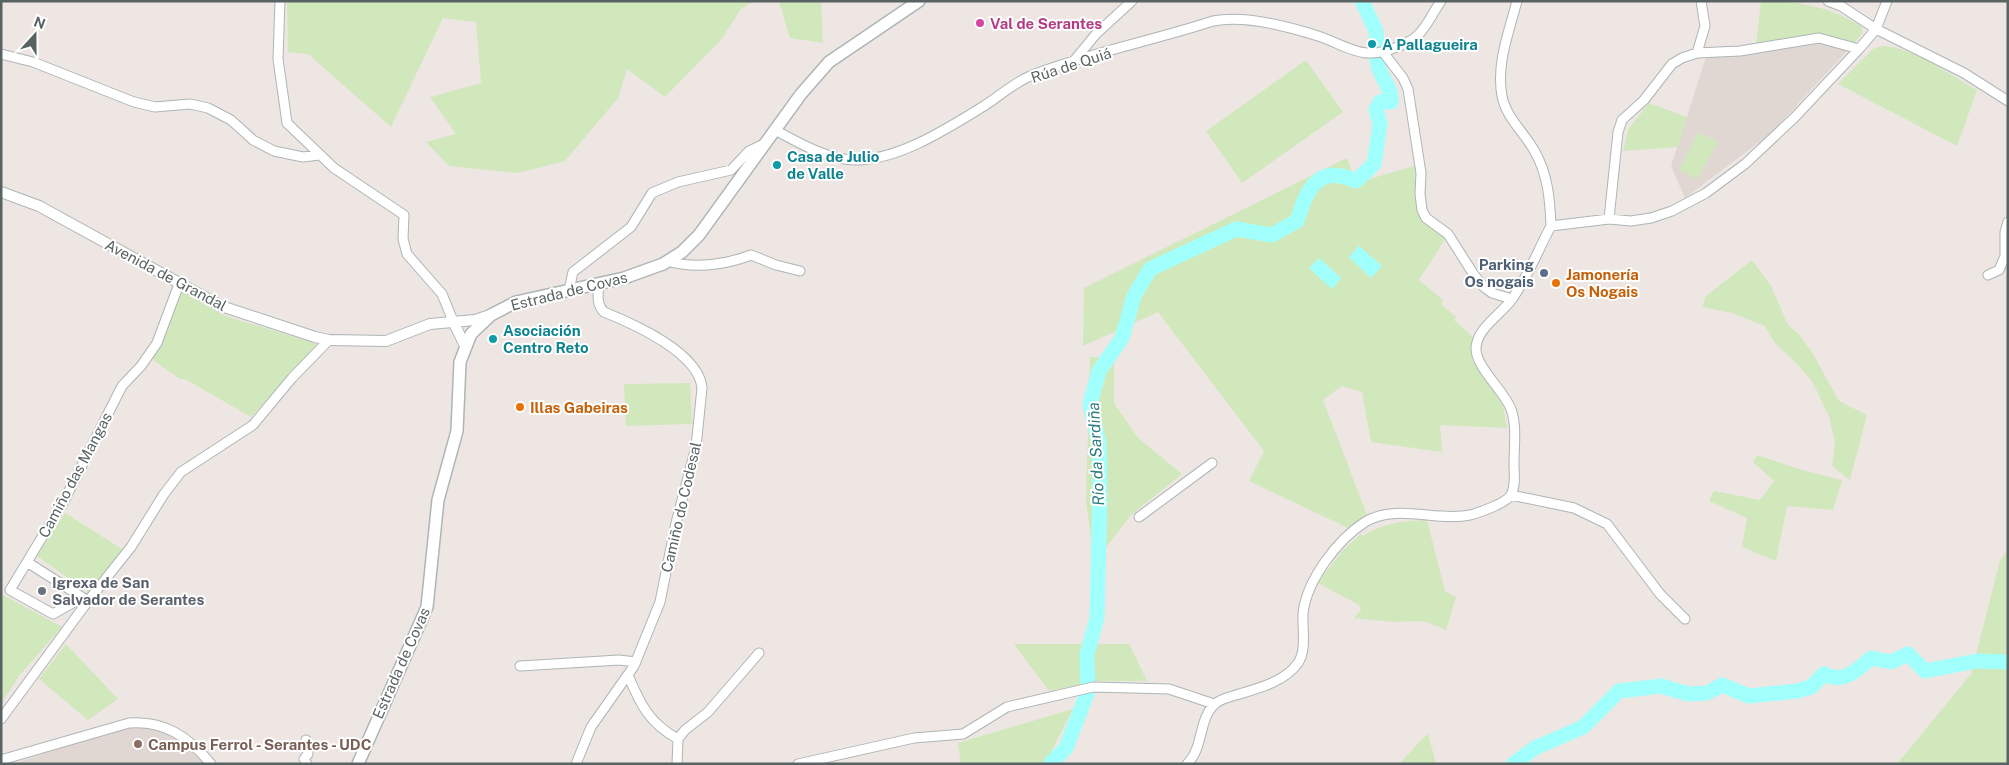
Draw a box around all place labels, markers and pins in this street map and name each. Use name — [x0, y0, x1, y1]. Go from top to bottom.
place label: Val de Serantes — [990, 15, 1102, 32]
marker: Val de Serantes — [974, 17, 986, 29]
place label: A Pallagueira — [1382, 36, 1478, 53]
marker: A Pallagueira — [1366, 38, 1378, 50]
place label: Casa de Julio de Valle — [787, 148, 880, 182]
marker: Casa de Julio de Valle — [771, 159, 783, 171]
place label: Parking Os nogais — [1465, 256, 1535, 290]
place label: Jamonería Os Nogais — [1566, 266, 1639, 300]
marker: Parking Os nogais — [1538, 267, 1550, 279]
marker: Jamonería Os Nogais — [1550, 277, 1562, 289]
place label: Asociación Centro Reto — [503, 322, 589, 356]
marker: Asociación Centro Reto — [487, 333, 499, 345]
place label: Illas Gabeiras — [530, 399, 628, 416]
marker: Illas Gabeiras — [514, 401, 526, 413]
place label: Igrexa de San Salvador de Serantes — [52, 574, 204, 608]
marker: Igrexa de San Salvador de Serantes — [36, 585, 48, 597]
place label: Campus Ferrol - Serantes - UDC — [148, 736, 372, 753]
marker: Campus Ferrol - Serantes - UDC — [132, 738, 144, 750]

